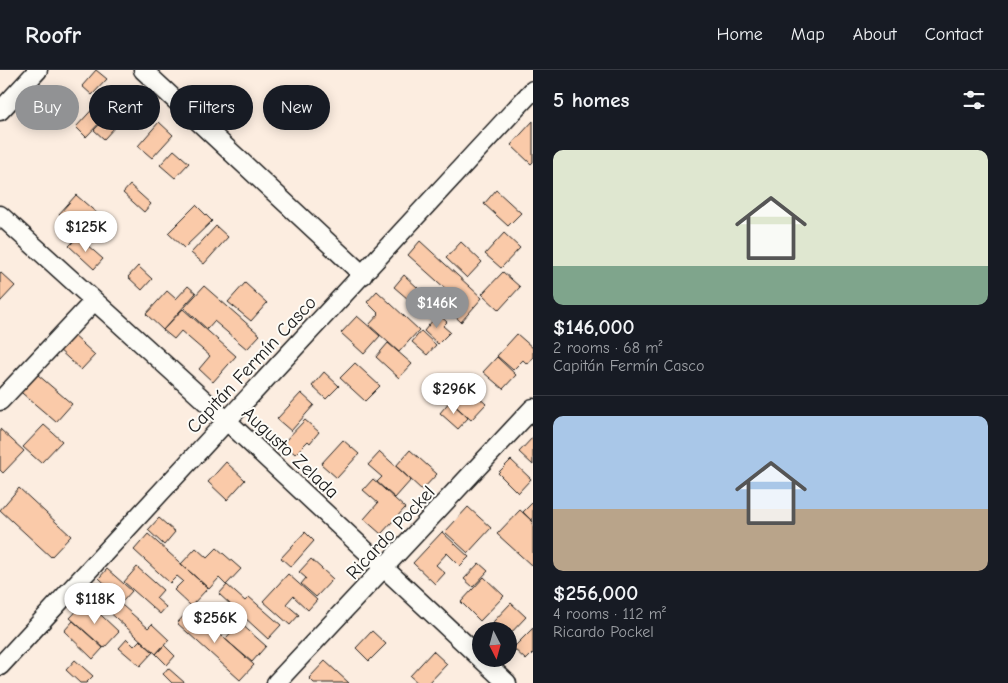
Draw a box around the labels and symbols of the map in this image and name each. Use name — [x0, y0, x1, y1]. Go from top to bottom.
pin: $125K — [51, 210, 121, 253]
pin: $146K — [402, 286, 472, 329]
street label: Capitán Fermín Casco — [182, 291, 321, 438]
pin: $296K — [419, 372, 489, 415]
street label: Augusto Zelada — [237, 402, 343, 503]
street label: Ricardo Pockel — [342, 481, 440, 584]
pin: $118K — [60, 582, 130, 625]
pin: $256K — [180, 602, 250, 644]
north arrow — [472, 622, 518, 668]

